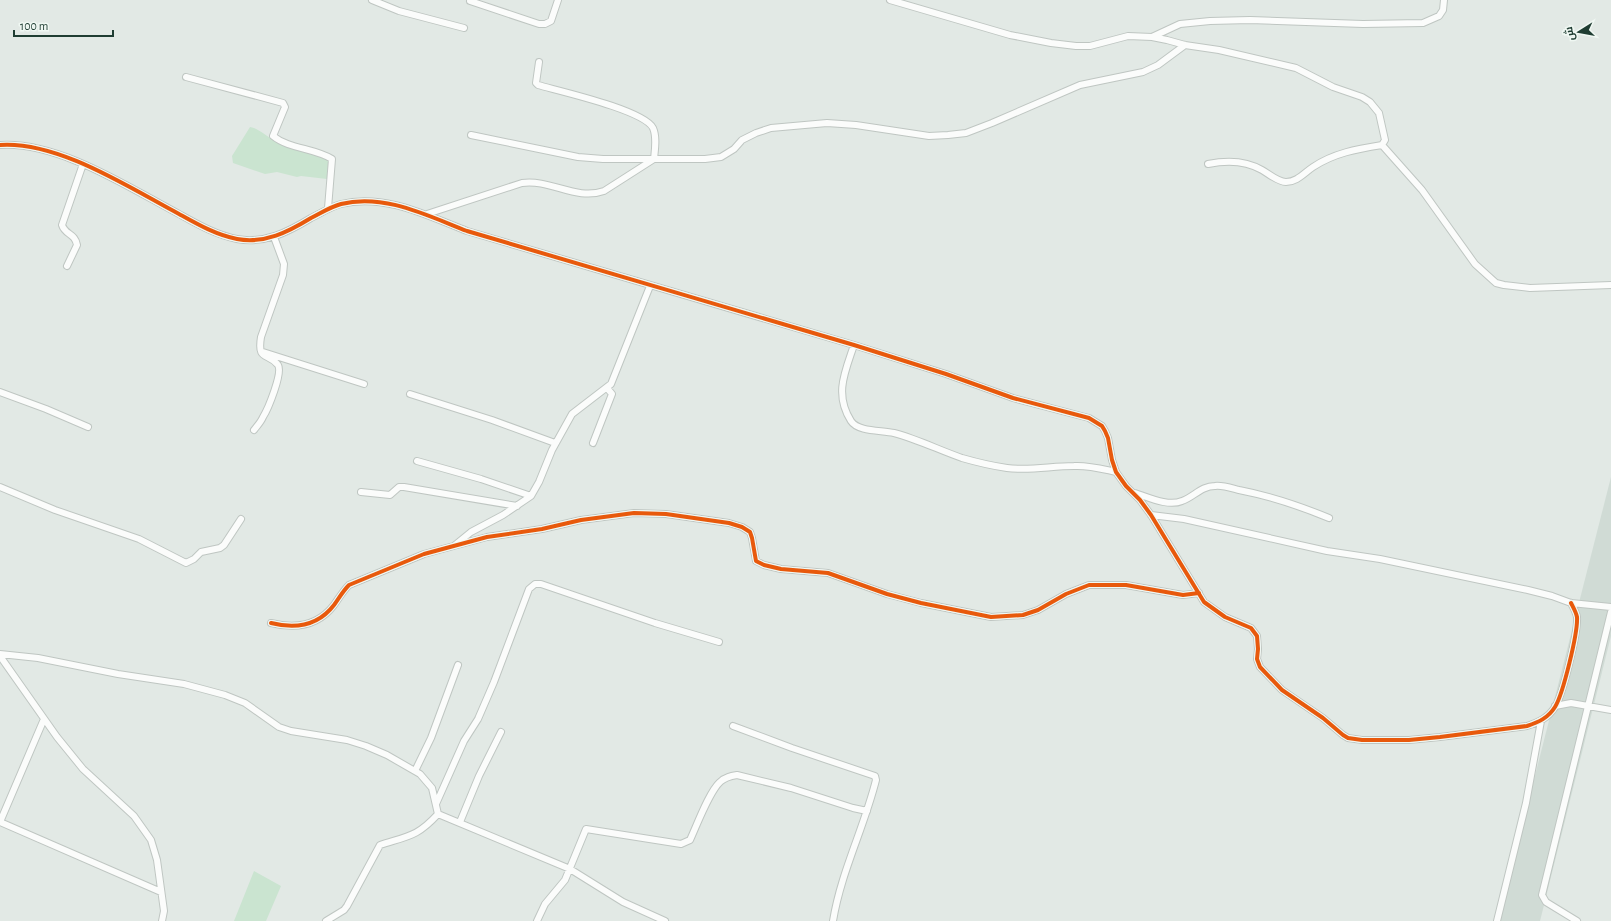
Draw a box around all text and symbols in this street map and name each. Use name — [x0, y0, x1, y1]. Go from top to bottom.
scale bar — [14, 12, 113, 38]
north arrow — [1559, 12, 1599, 52]
text: 100 m — [20, 20, 48, 32]
text: ش — [1563, 26, 1577, 42]

